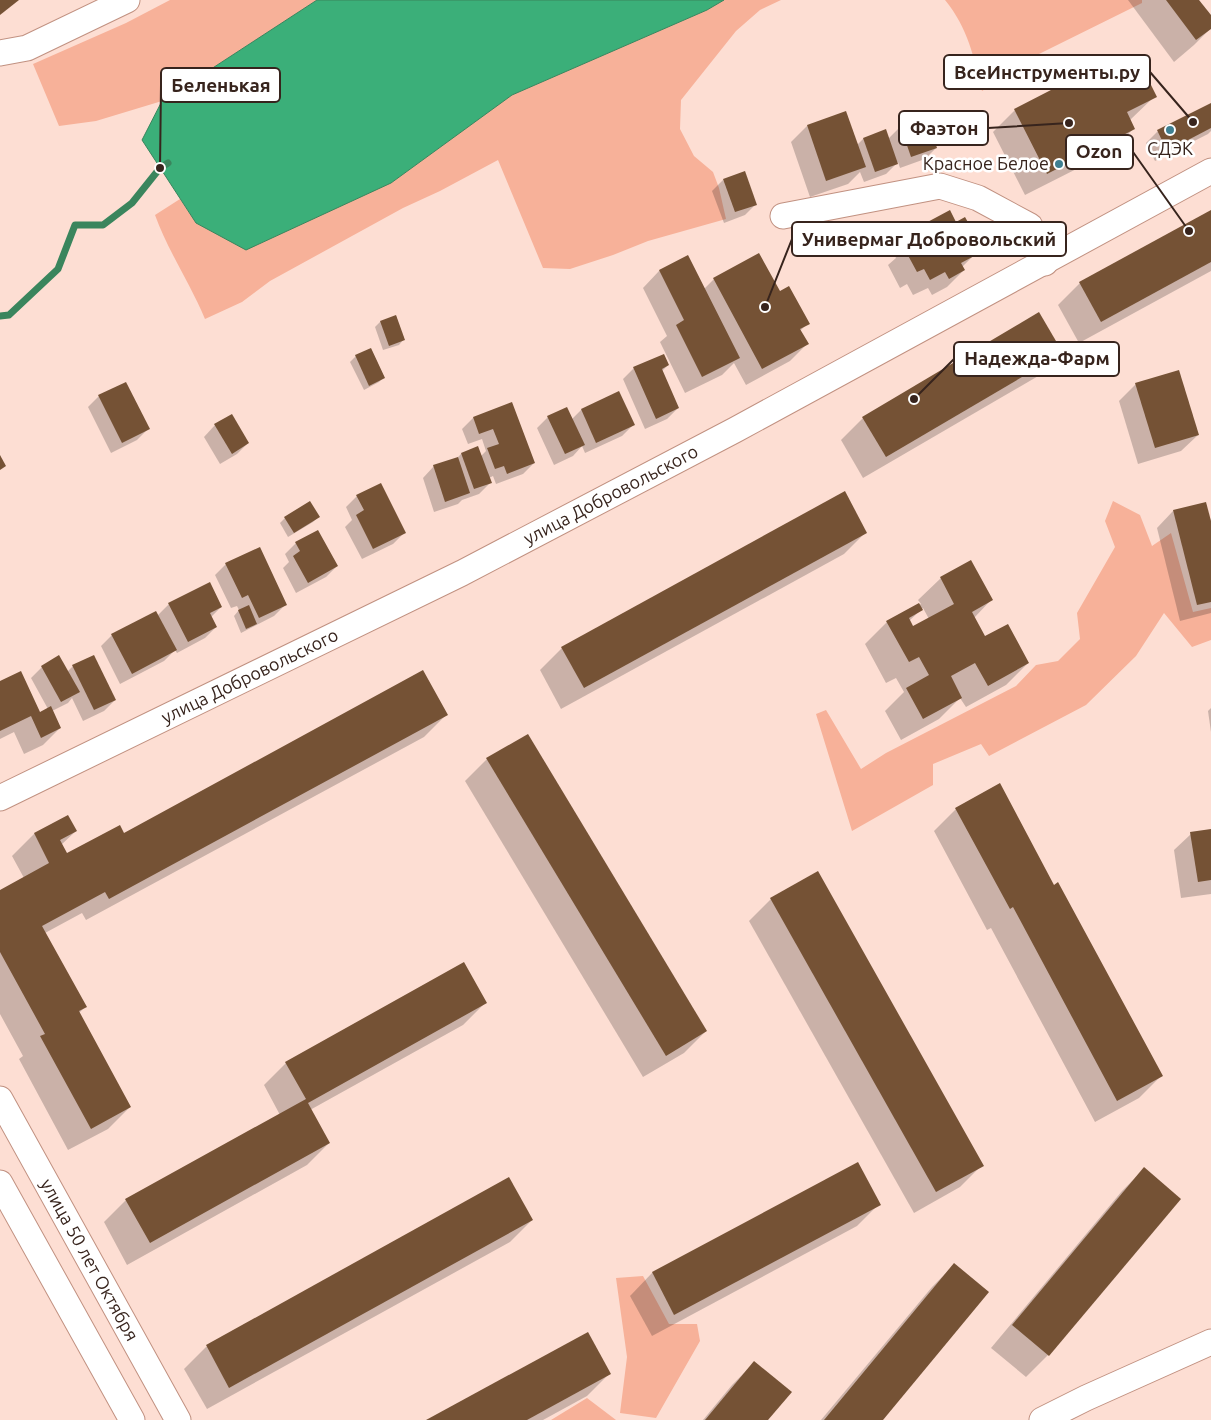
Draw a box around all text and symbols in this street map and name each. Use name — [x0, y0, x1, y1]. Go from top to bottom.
callout: ВсеИнструменты.ру — [944, 55, 1150, 89]
text: ВсеИнструменты.ру — [954, 61, 1140, 83]
callout: Беленькая — [161, 68, 280, 102]
text: Беленькая — [171, 74, 271, 96]
callout: Фаэтон — [899, 111, 988, 145]
text: Фаэтон — [910, 117, 978, 139]
marker: СДЭК — [1164, 124, 1176, 136]
callout: Ozon — [1066, 135, 1133, 169]
place label: СДЭК — [1147, 138, 1193, 158]
text: Ozon — [1076, 140, 1122, 162]
place label: Красное Белое — [923, 153, 1049, 173]
marker: Красное Белое — [1053, 158, 1065, 170]
callout: Универмаг Добровольский — [792, 222, 1066, 256]
text: Универмаг Добровольский — [802, 228, 1056, 250]
callout: Надежда-Фарм — [954, 342, 1119, 376]
text: Надежда-Фарм — [964, 347, 1110, 369]
street label: улица Добровольского — [520, 440, 701, 548]
street label: улица Добровольского — [158, 624, 341, 727]
street label: улица 50 лет Октября — [37, 1175, 143, 1344]

